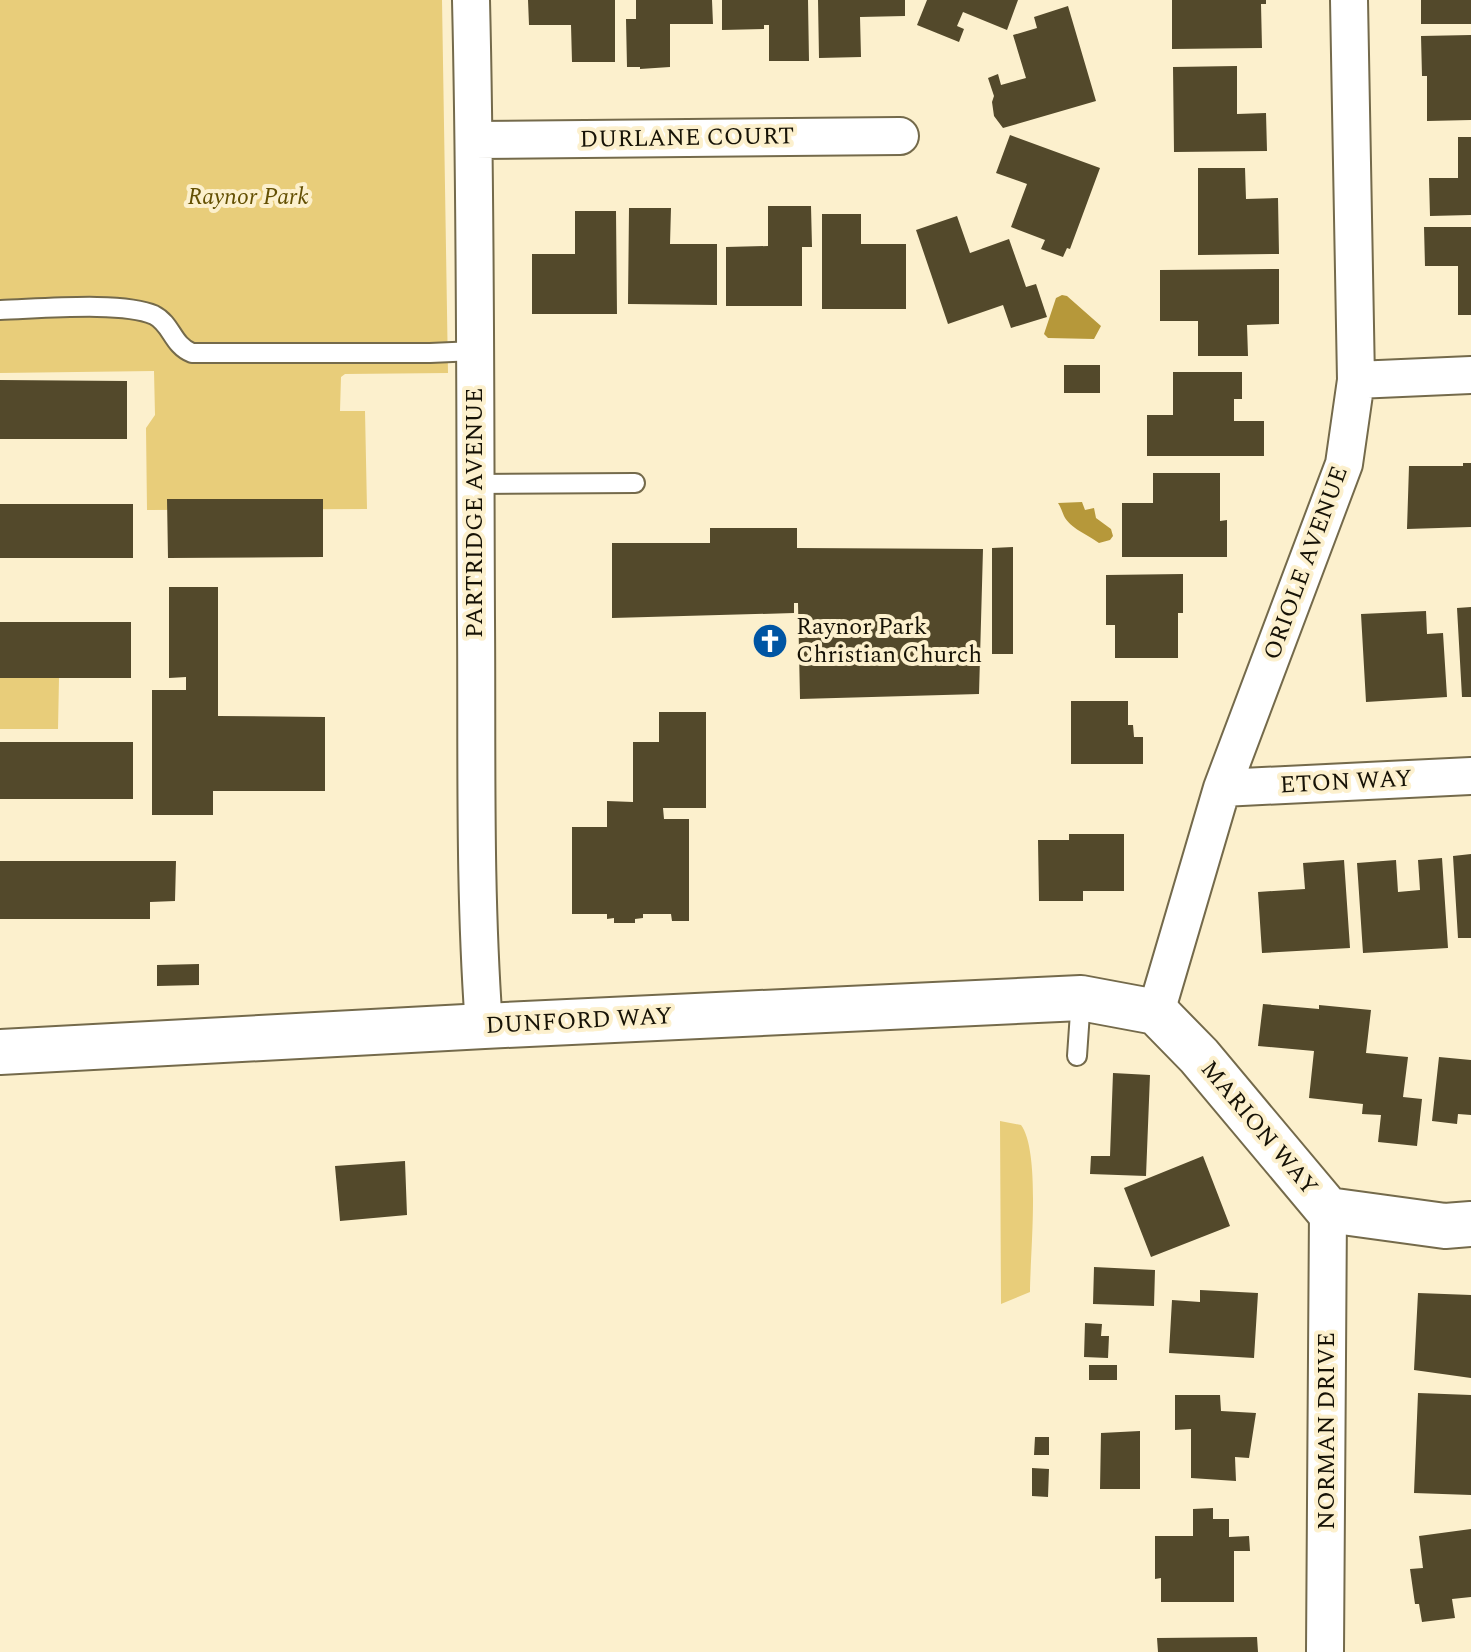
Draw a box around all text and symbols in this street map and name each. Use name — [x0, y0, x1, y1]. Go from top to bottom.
street label: DURLANE COURT — [579, 118, 795, 158]
park label: Raynor Park — [187, 179, 309, 215]
street label: PARTRIDGE AVENUE — [457, 388, 493, 638]
street label: ORIOLE AVENUE — [1254, 461, 1358, 665]
place label: Raynor Park Christian Church — [796, 609, 982, 673]
church icon: Raynor Park Christian Church — [751, 622, 789, 660]
street label: ETON WAY — [1279, 761, 1413, 803]
street label: DUNFORD WAY — [485, 998, 673, 1044]
street label: MARION WAY — [1192, 1053, 1326, 1203]
street label: NORMAN DRIVE — [1309, 1332, 1345, 1530]

